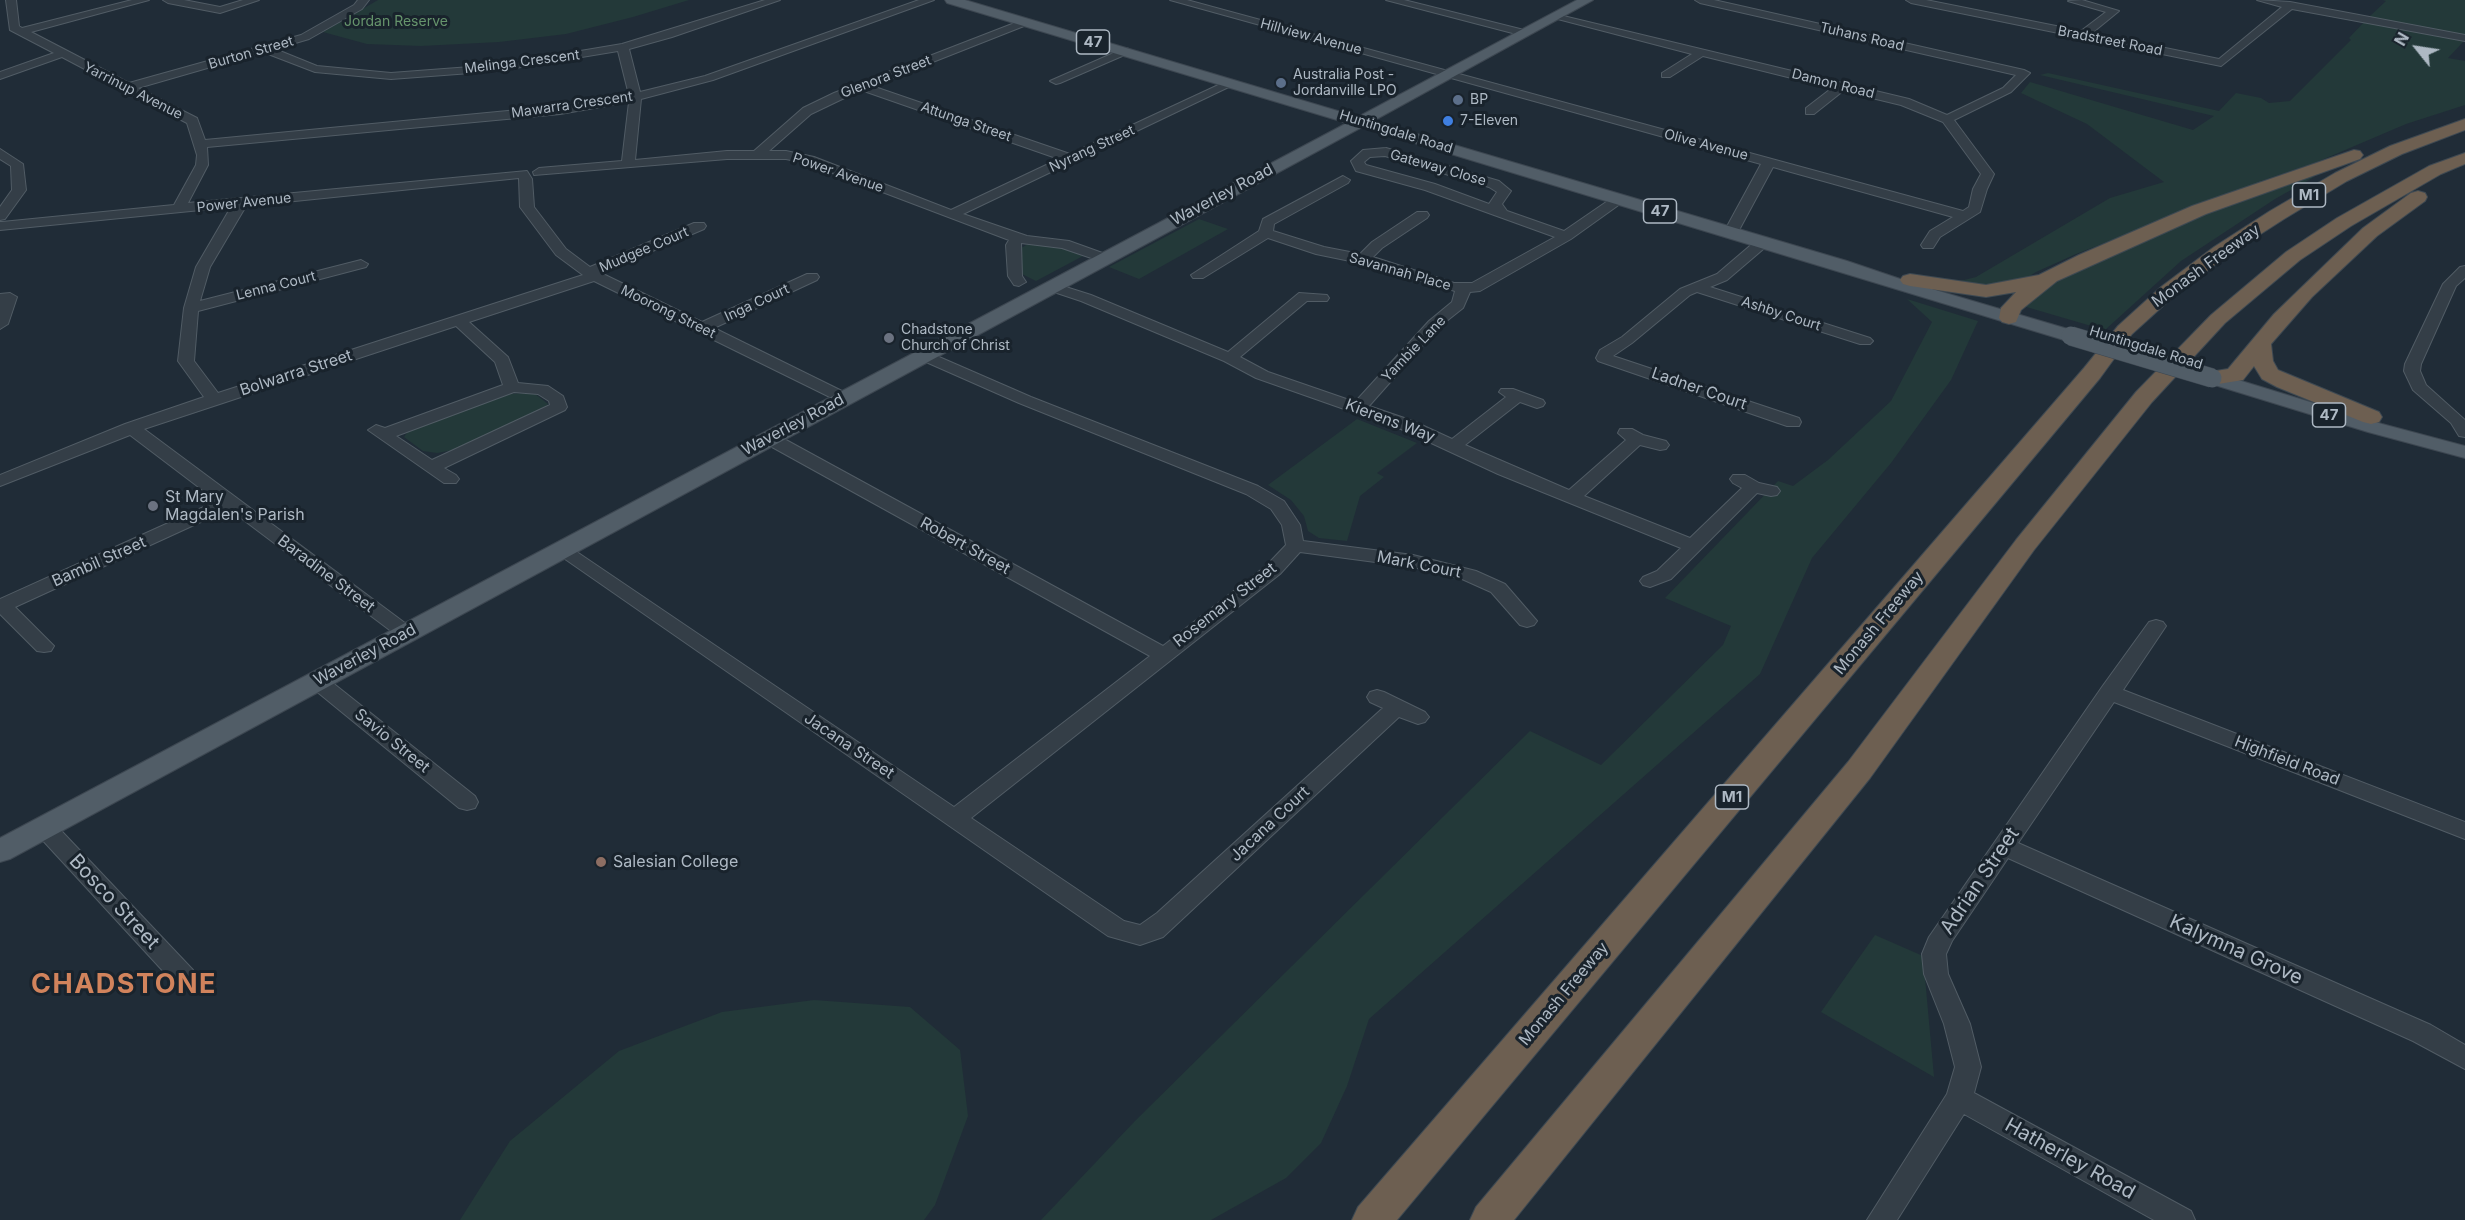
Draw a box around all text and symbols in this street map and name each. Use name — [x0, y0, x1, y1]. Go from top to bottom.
park label: Jordan Reserve — [344, 14, 448, 30]
street label: Hillview Avenue — [1258, 15, 1364, 59]
north arrow — [2387, 18, 2447, 78]
street label: Tuhans Road — [1818, 19, 1906, 55]
street label: Bradstreet Road — [2056, 23, 2164, 59]
text: N — [2390, 29, 2413, 49]
road number: 47 — [1076, 30, 1110, 54]
street label: Burton Street — [207, 33, 295, 73]
street label: Melinga Crescent — [463, 47, 581, 77]
street label: Glenora Street — [839, 52, 933, 102]
street label: Yarrinup Avenue — [81, 59, 185, 123]
street label: Damon Road — [1790, 66, 1876, 102]
place label: Australia Post - Jordanville LPO — [1293, 67, 1397, 100]
marker: Australia Post - Jordanville LPO — [1274, 76, 1288, 90]
street label: Mawarra Crescent — [510, 88, 634, 122]
place label: BP — [1470, 92, 1488, 108]
marker: BP — [1451, 93, 1465, 107]
street label: Attunga Street — [919, 99, 1013, 145]
street label: Huntingdale Road — [1337, 107, 1455, 157]
place label: 7-Eleven — [1460, 113, 1518, 129]
marker: 7-Eleven — [1441, 114, 1455, 128]
street label: Nyrang Street — [1047, 122, 1137, 176]
street label: Olive Avenue — [1662, 126, 1750, 164]
street label: Gateway Close — [1388, 146, 1488, 190]
street label: Power Avenue — [790, 150, 886, 196]
street label: Waverley Road — [1168, 160, 1276, 230]
road number: M1 — [2292, 183, 2326, 207]
street label: Power Avenue — [196, 190, 292, 216]
road number: 47 — [1644, 199, 1676, 223]
street label: Monash Freeway — [2148, 220, 2264, 312]
street label: Mudgee Court — [597, 224, 691, 276]
street label: Savannah Place — [1347, 249, 1453, 295]
street label: Lenna Court — [234, 268, 318, 304]
street label: Inga Court — [722, 281, 792, 325]
street label: Moorong Street — [618, 282, 718, 342]
street label: Ashby Court — [1739, 293, 1823, 335]
street label: Yambie Lane — [1378, 313, 1450, 385]
place label: Chadstone Church of Christ — [901, 322, 1010, 354]
street label: Huntingdale Road — [2087, 323, 2205, 373]
marker: Chadstone Church of Christ — [882, 331, 896, 345]
street label: Bolwarra Street — [237, 346, 355, 400]
street label: Ladner Court — [1649, 364, 1749, 414]
street label: Waverley Road — [739, 390, 847, 460]
street label: Kierens Way — [1343, 395, 1437, 447]
road number: 47 — [2312, 403, 2346, 427]
place label: St Mary Magdalen's Parish — [165, 487, 305, 525]
marker: St Mary Magdalen's Parish — [146, 499, 160, 513]
street label: Robert Street — [917, 513, 1013, 579]
street label: Baradine Street — [274, 531, 378, 617]
street label: Bambil Street — [49, 533, 149, 591]
street label: Mark Court — [1375, 547, 1463, 583]
street label: Rosemary Street — [1170, 559, 1280, 651]
street label: Monash Freeway — [1830, 567, 1928, 679]
street label: Waverley Road — [311, 620, 419, 690]
street label: Savio Street — [351, 705, 433, 777]
street label: Jacana Street — [800, 709, 898, 783]
street label: Highfield Road — [2232, 732, 2342, 790]
street label: Jacana Court — [1226, 782, 1314, 866]
road number: M1 — [1716, 785, 1748, 809]
street label: Adrian Street — [1935, 823, 2025, 939]
street label: Bosco Street — [64, 850, 164, 954]
place label: Salesian College — [613, 852, 738, 872]
marker: Salesian College — [594, 855, 608, 869]
street label: Kalymna Grove — [2166, 910, 2306, 990]
street label: Monash Freeway — [1515, 938, 1613, 1050]
district label: CHADSTONE — [31, 969, 217, 1001]
street label: Hatherley Road — [2001, 1113, 2139, 1205]

